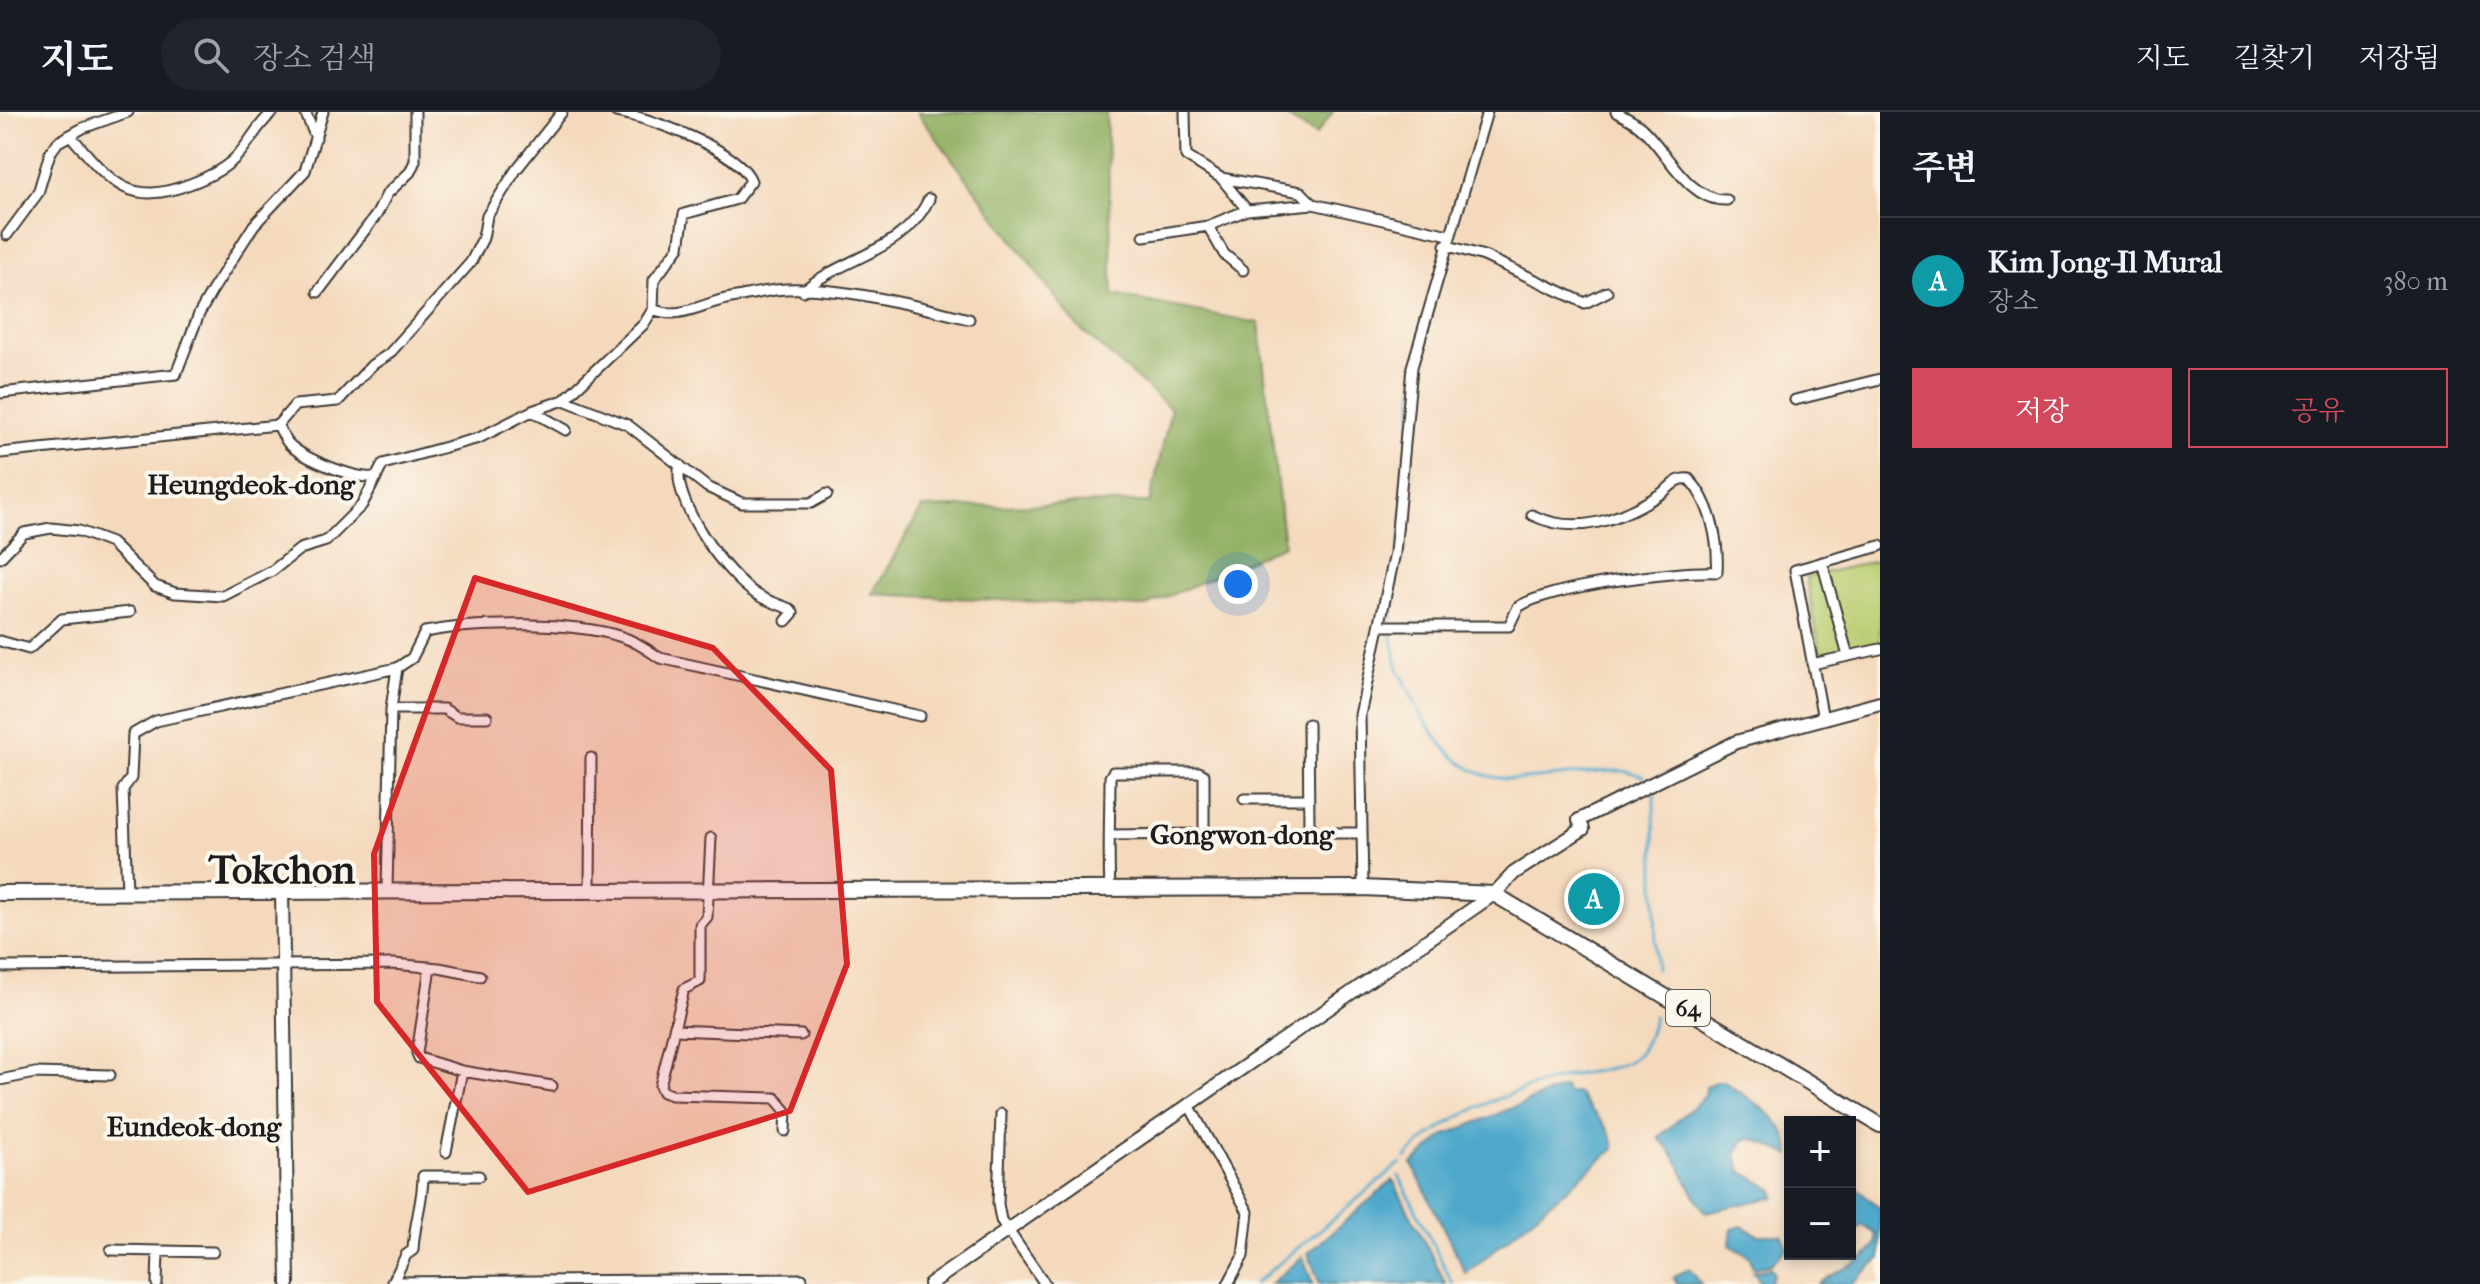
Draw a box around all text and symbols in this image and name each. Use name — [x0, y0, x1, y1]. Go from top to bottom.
search box — [161, 19, 721, 91]
icon: search — [189, 33, 233, 77]
text: 지도 — [40, 37, 113, 82]
text: 장소 검색 — [253, 41, 376, 76]
text: 지도 — [2136, 41, 2190, 74]
text: 길찾기 — [2234, 41, 2315, 74]
text: 저장됨 — [2359, 41, 2440, 74]
text: 주변 — [1912, 148, 1978, 188]
text: Kim Jong-Il Mural — [1988, 245, 2222, 280]
text: A — [1930, 266, 1946, 297]
text: 380 m — [2383, 266, 2448, 297]
text: 장소 — [1988, 286, 2038, 317]
button: 저장 — [1912, 368, 2172, 448]
button: 공유 — [2188, 368, 2448, 448]
district label: Heungdeok-dong — [147, 468, 356, 501]
your location — [1218, 564, 1258, 604]
district label: Gongwon-dong — [1150, 818, 1335, 851]
district label: Tokchon — [208, 847, 356, 893]
pin: A — [1568, 869, 1620, 929]
road number: 64 — [1666, 990, 1710, 1026]
district label: Eundeok-dong — [107, 1110, 282, 1143]
map controls — [1784, 1116, 1856, 1260]
button: + — [1784, 1116, 1856, 1188]
button: − — [1784, 1188, 1856, 1260]

